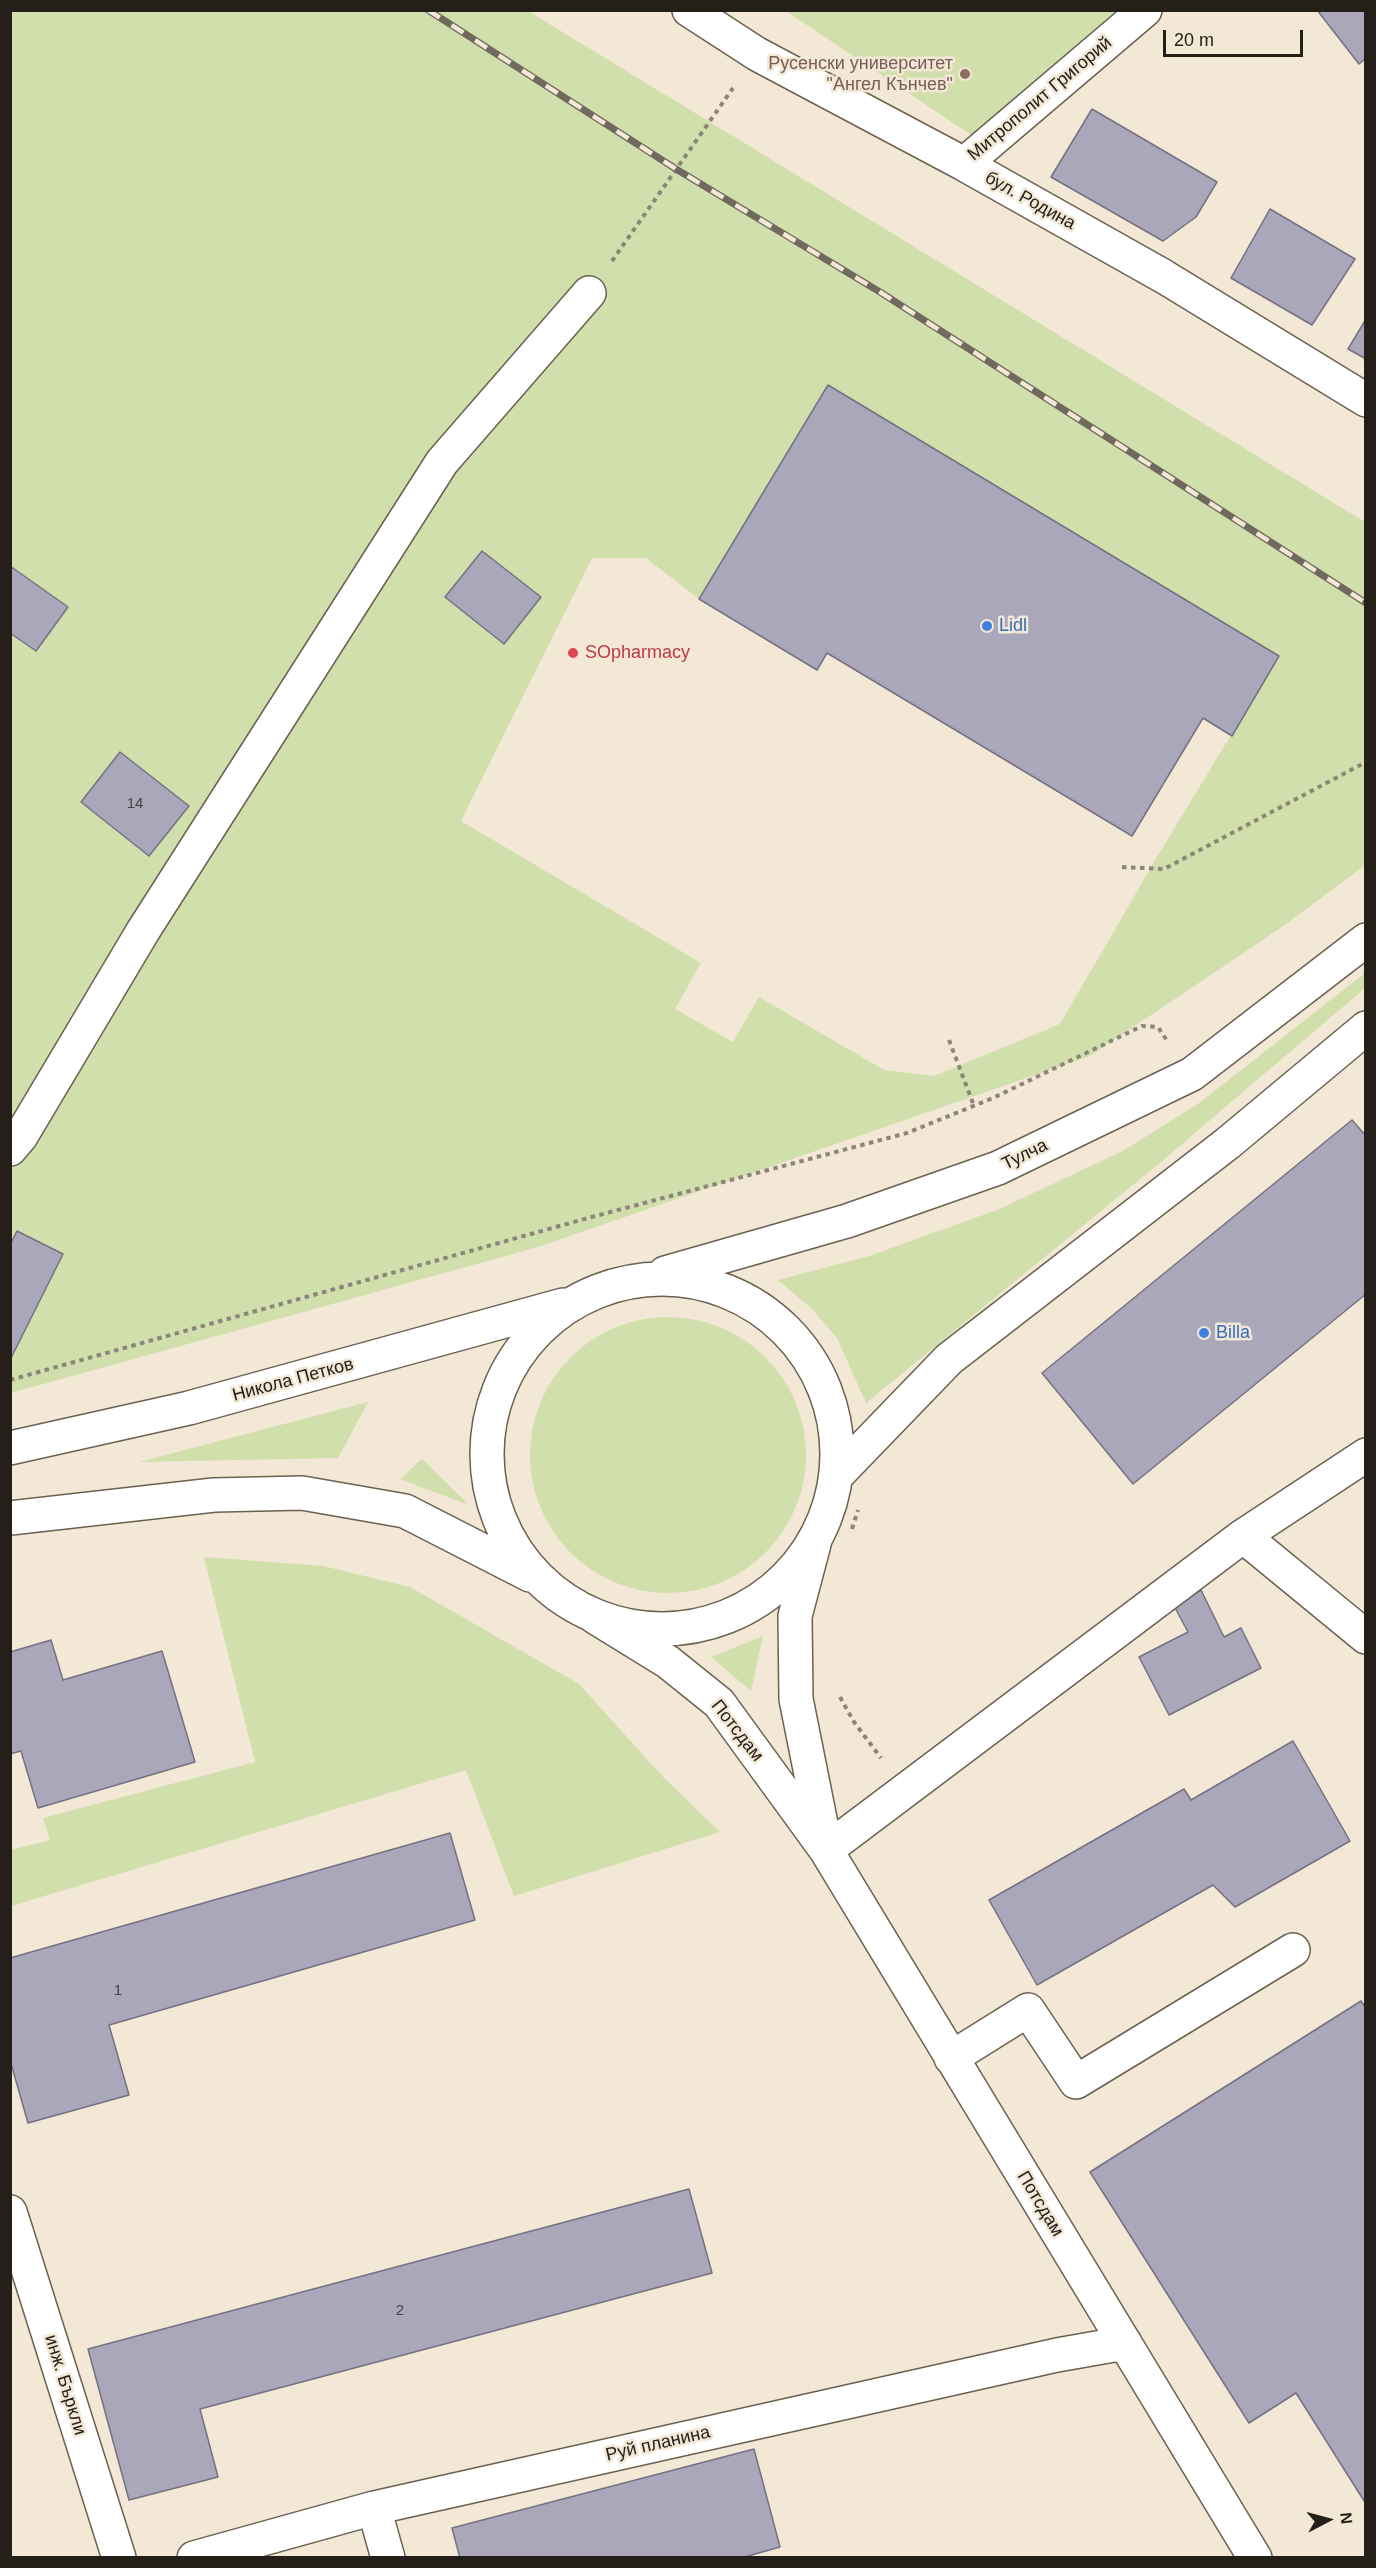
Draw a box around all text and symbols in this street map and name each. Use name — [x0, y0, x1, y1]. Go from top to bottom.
scale bar — [1166, 18, 1306, 56]
text: 20 m — [1174, 30, 1214, 50]
street label: Митрополит Григорий — [964, 32, 1116, 166]
place label: Русенски университет "Ангел Кънчев" — [768, 53, 953, 96]
marker: Русенски университет "Ангел Кънчев" — [958, 67, 972, 81]
street label: бул. Родина — [981, 167, 1079, 235]
place label: Lidl — [999, 615, 1027, 637]
marker: Lidl — [980, 619, 994, 633]
place label: SOpharmacy — [585, 642, 690, 664]
marker: SOpharmacy — [566, 646, 580, 660]
house number: 14 — [127, 795, 143, 813]
street label: Тулча — [999, 1135, 1051, 1175]
place label: Billa — [1216, 1322, 1250, 1344]
marker: Billa — [1197, 1326, 1211, 1340]
street label: Никола Петков — [230, 1353, 356, 1407]
street label: Потсдам — [706, 1696, 768, 1766]
house number: 1 — [114, 1982, 122, 2000]
street label: Потсдам — [1012, 2167, 1068, 2241]
house number: 2 — [396, 2302, 404, 2320]
street label: инж. Бъркли — [40, 2332, 90, 2438]
street label: Руй планина — [604, 2422, 712, 2466]
north arrow — [1298, 2490, 1358, 2550]
text: N — [1337, 2511, 1355, 2525]

